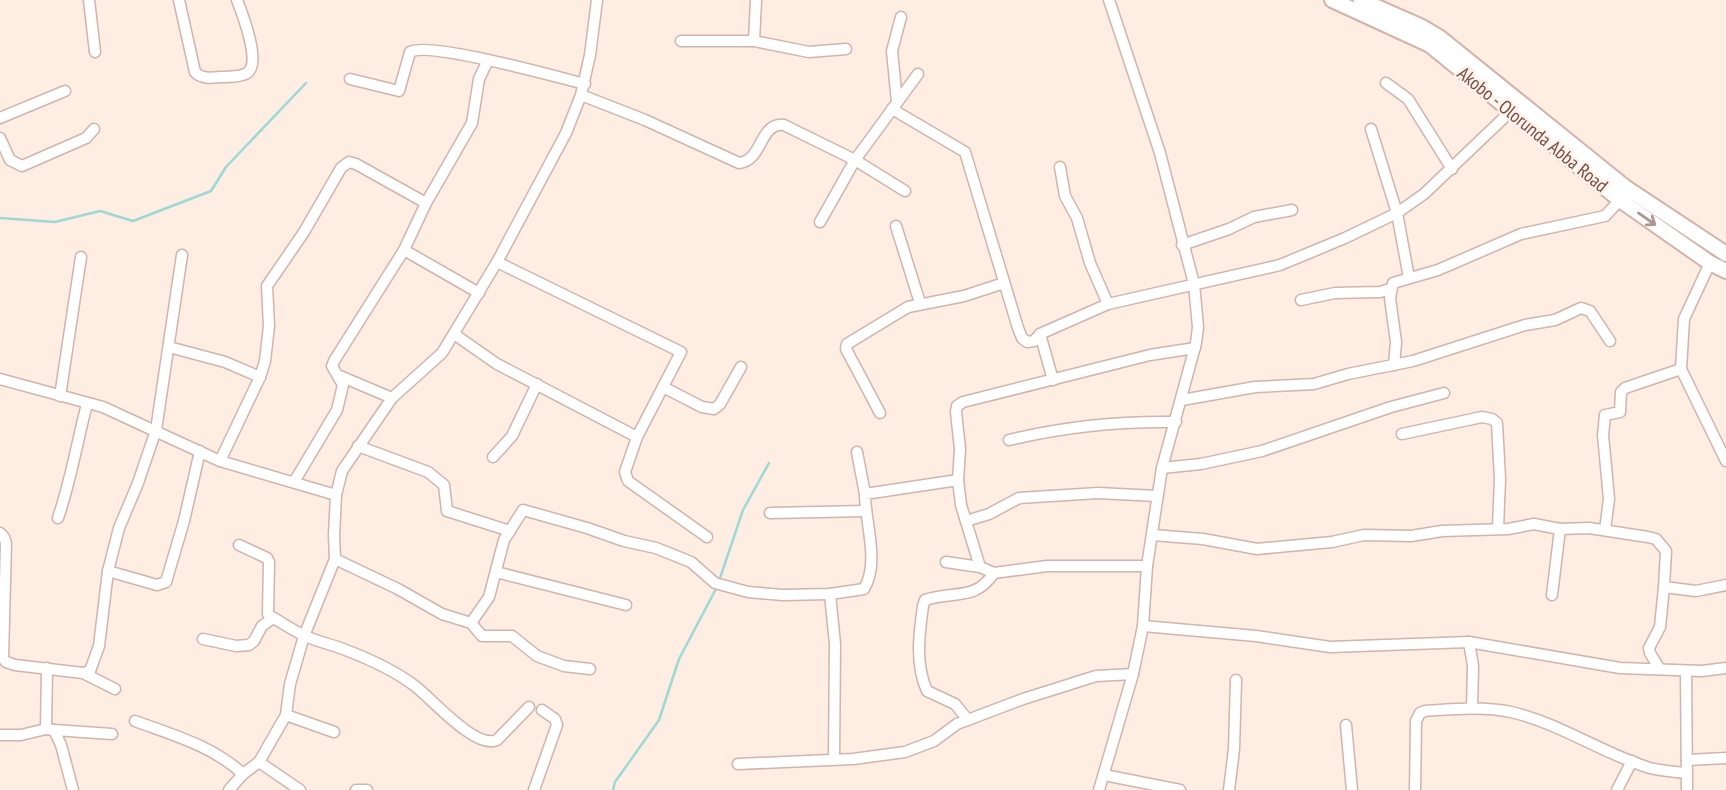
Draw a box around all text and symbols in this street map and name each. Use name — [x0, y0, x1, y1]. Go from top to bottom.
street label: Akobo - Olorunda Abba Road — [1453, 61, 1613, 197]
one-way arrow — [1637, 212, 1656, 226]

